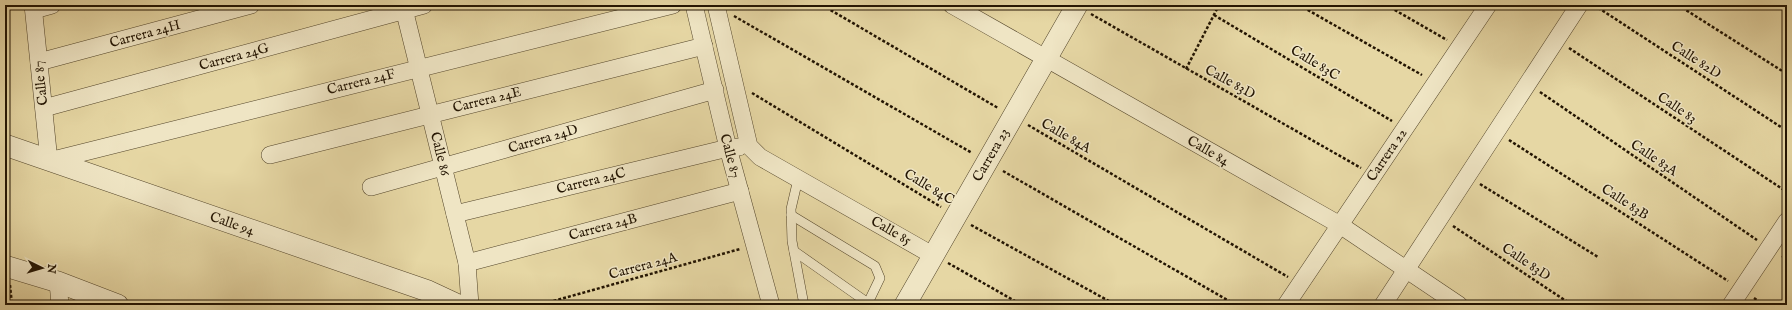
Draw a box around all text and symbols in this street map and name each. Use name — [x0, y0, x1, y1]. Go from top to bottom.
street label: Carrera 24H — [108, 16, 182, 52]
street label: Calle 82D — [1667, 37, 1725, 83]
street label: Carrera 24G — [197, 39, 272, 75]
street label: Calle 83C — [1287, 41, 1343, 85]
street label: Calle 87 — [30, 60, 52, 106]
street label: Calle 83D — [1202, 61, 1258, 103]
street label: Carrera 24F — [325, 65, 397, 99]
street label: Carrera 24E — [451, 83, 523, 117]
street label: Calle 83 — [1654, 88, 1700, 128]
street label: Calle 84A — [1038, 114, 1095, 158]
street label: Carrera 24D — [506, 120, 580, 158]
street label: Carrera 23 — [969, 125, 1013, 185]
street label: Carrera 22 — [1363, 125, 1412, 185]
street label: Calle 86 — [426, 130, 454, 179]
street label: Calle 87 — [715, 132, 745, 180]
street label: Calle 84 — [1184, 132, 1232, 170]
street label: Calle 83A — [1627, 136, 1682, 181]
street label: Carrera 24C — [555, 164, 627, 198]
street label: Calle 84C — [901, 165, 957, 209]
street label: Calle 83B — [1598, 180, 1652, 224]
street label: Calle 94 — [207, 208, 257, 240]
street label: Carrera 24B — [567, 209, 639, 245]
street label: Calle 85 — [868, 212, 914, 250]
street label: Calle 83D — [1498, 239, 1554, 285]
north arrow — [22, 248, 62, 288]
street label: Carrera 24A — [607, 248, 680, 284]
text: N — [44, 262, 58, 275]

